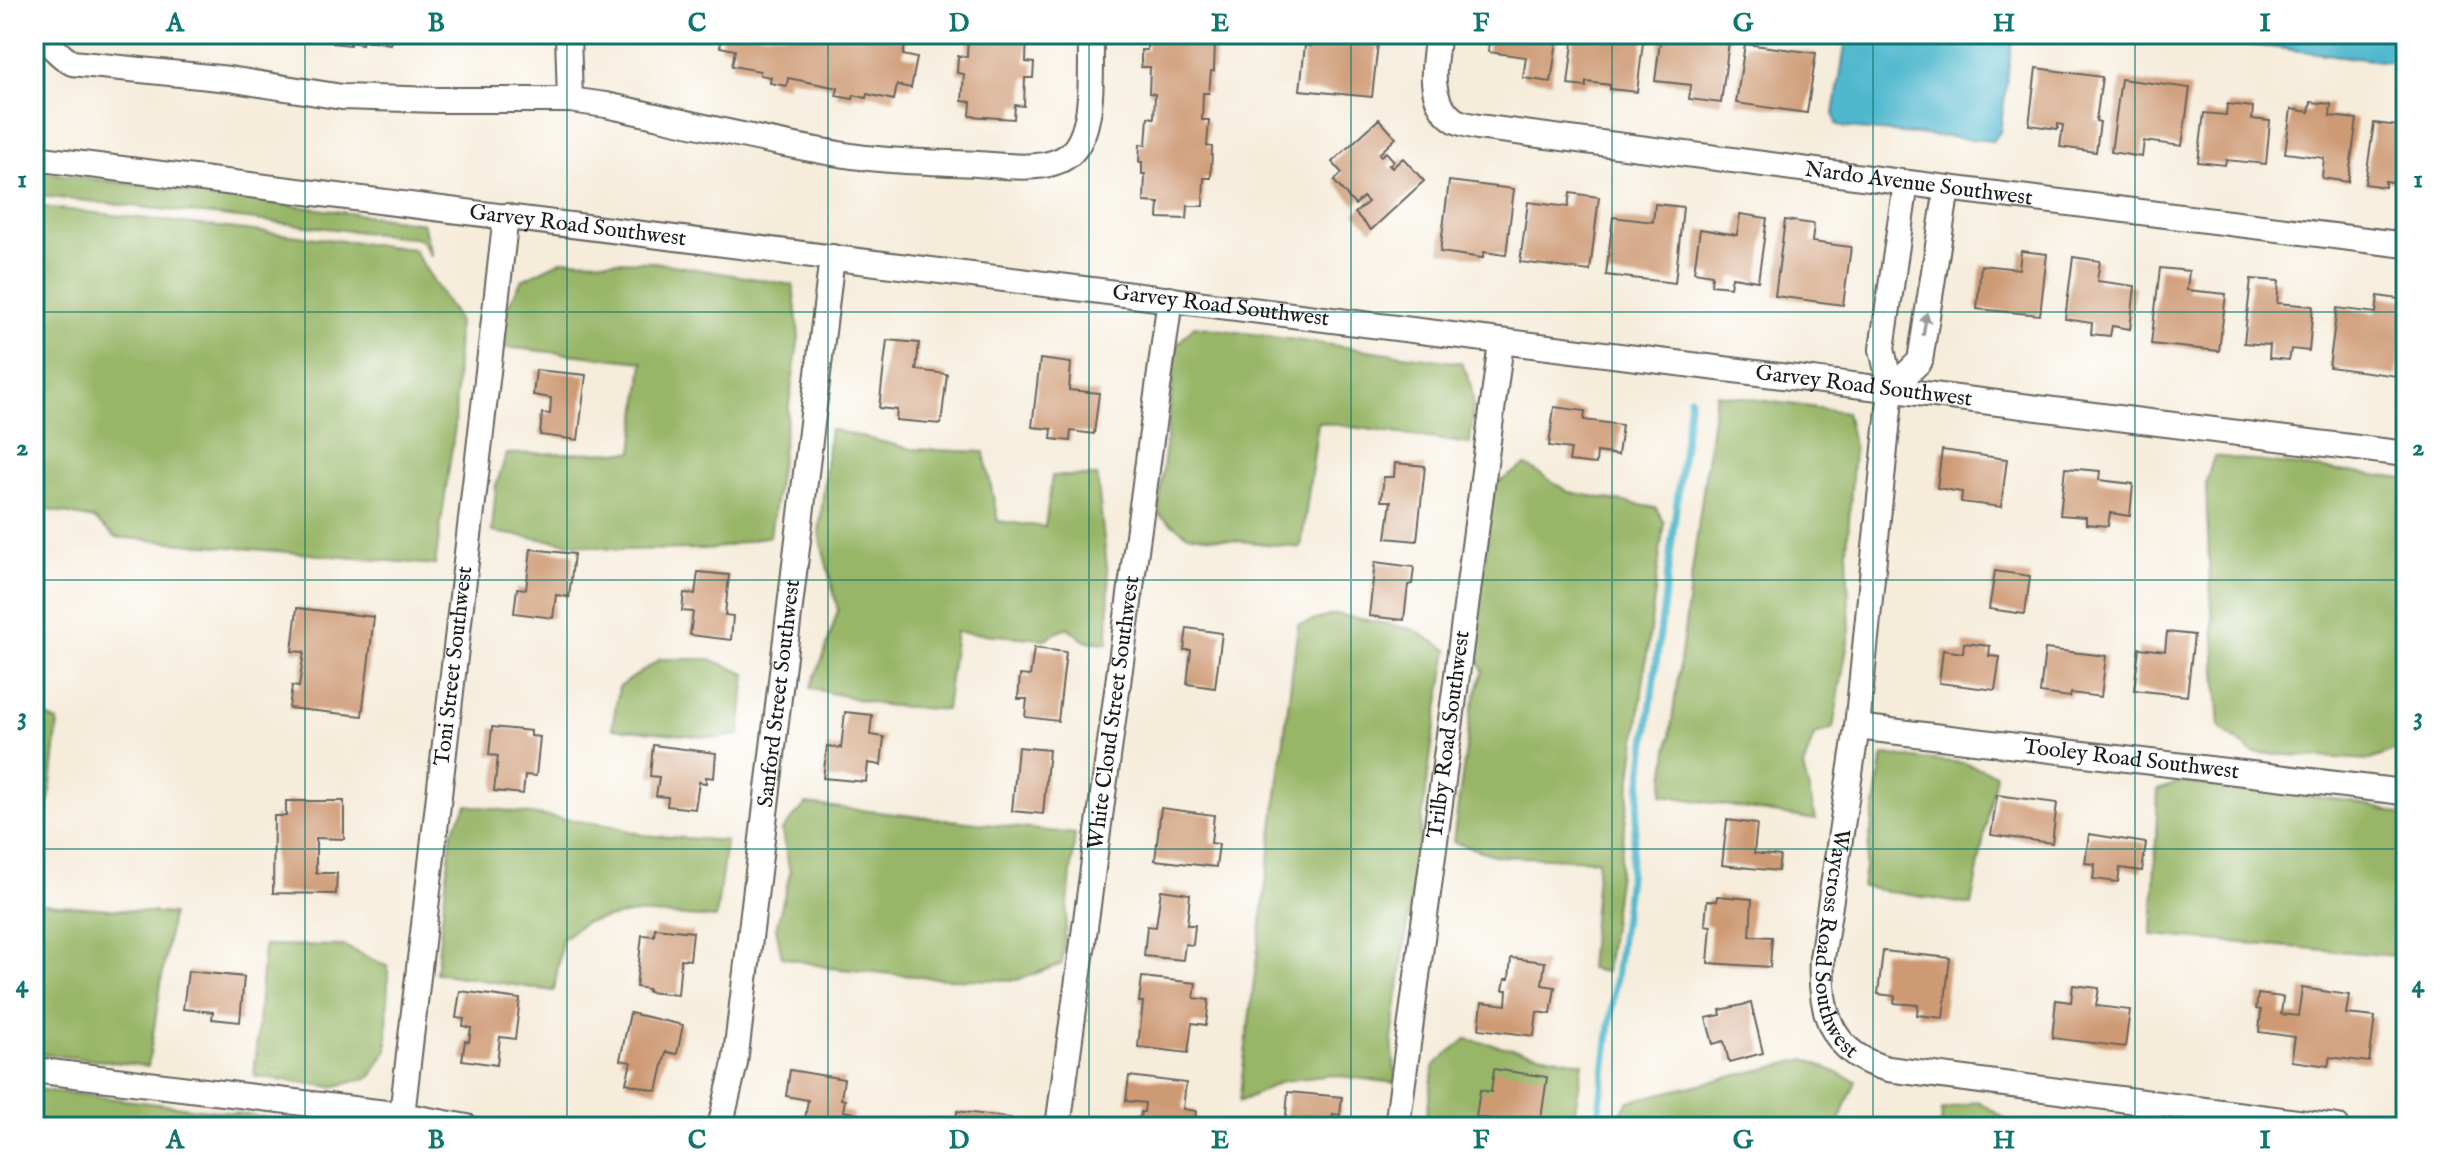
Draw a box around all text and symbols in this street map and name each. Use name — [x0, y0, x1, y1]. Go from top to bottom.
text: A — [165, 7, 185, 40]
text: B — [427, 7, 445, 40]
text: C — [688, 7, 707, 40]
text: D — [949, 7, 970, 40]
text: E — [1211, 7, 1229, 40]
text: F — [1473, 7, 1490, 40]
text: G — [1733, 7, 1754, 40]
text: H — [1993, 7, 2015, 40]
text: I — [2259, 7, 2271, 40]
street label: Nardo Avenue Southwest — [1803, 156, 2035, 213]
text: 1 — [17, 163, 27, 196]
text: 1 — [2413, 163, 2423, 196]
street label: Garvey Road Southwest — [468, 198, 688, 253]
street label: Garvey Road Southwest — [1111, 279, 1331, 334]
one-way arrow — [1920, 311, 1932, 336]
street label: Garvey Road Southwest — [1754, 359, 1974, 414]
text: 2 — [16, 431, 28, 464]
text: 2 — [2412, 431, 2424, 464]
street label: Toni Street Southwest — [428, 564, 479, 767]
street label: White Cloud Street Southwest — [1082, 574, 1146, 851]
street label: Sanford Street Southwest — [752, 577, 807, 809]
street label: Trilby Road Southwest — [1421, 628, 1477, 840]
text: 3 — [17, 700, 27, 733]
text: 3 — [2413, 700, 2423, 733]
street label: Tooley Road Southwest — [2022, 733, 2241, 786]
street label: Waycross Road Southwest — [1808, 827, 1864, 1065]
text: 4 — [16, 968, 30, 1001]
text: 4 — [2412, 968, 2426, 1001]
text: A — [165, 1124, 185, 1157]
text: B — [427, 1124, 445, 1157]
text: C — [688, 1124, 707, 1157]
text: D — [949, 1124, 970, 1157]
text: E — [1211, 1124, 1229, 1157]
text: F — [1473, 1124, 1490, 1157]
text: G — [1733, 1124, 1754, 1157]
text: H — [1993, 1124, 2015, 1157]
text: I — [2259, 1124, 2271, 1157]

